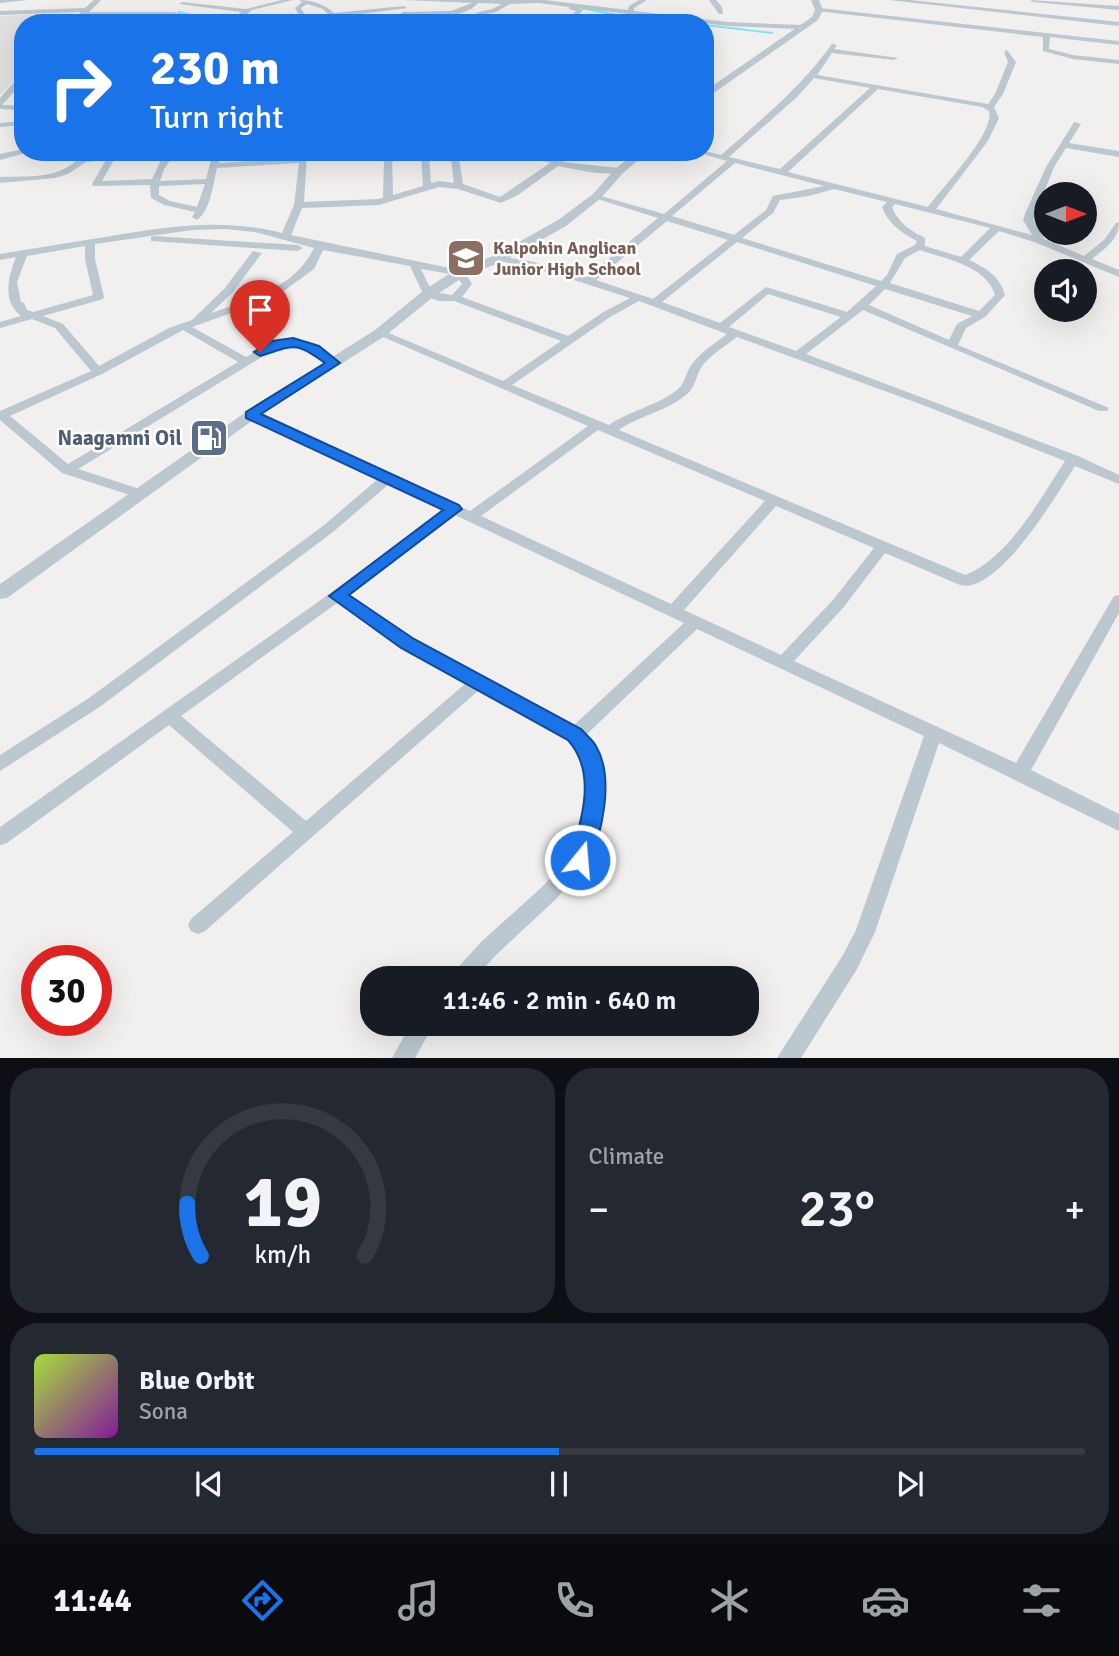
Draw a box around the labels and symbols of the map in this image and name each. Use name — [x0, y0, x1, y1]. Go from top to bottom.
north arrow — [1034, 182, 1097, 245]
school or university icon: Kalpohin Anglican Junior High School — [445, 237, 487, 279]
place label: Kalpohin Anglican Junior High School — [493, 237, 641, 280]
pin — [230, 280, 290, 352]
fuel station icon: Naagamni Oil — [188, 417, 230, 459]
place label: Naagamni Oil — [58, 425, 182, 451]
position arrow — [543, 823, 617, 897]
speed limit sign: 30 — [21, 945, 112, 1036]

